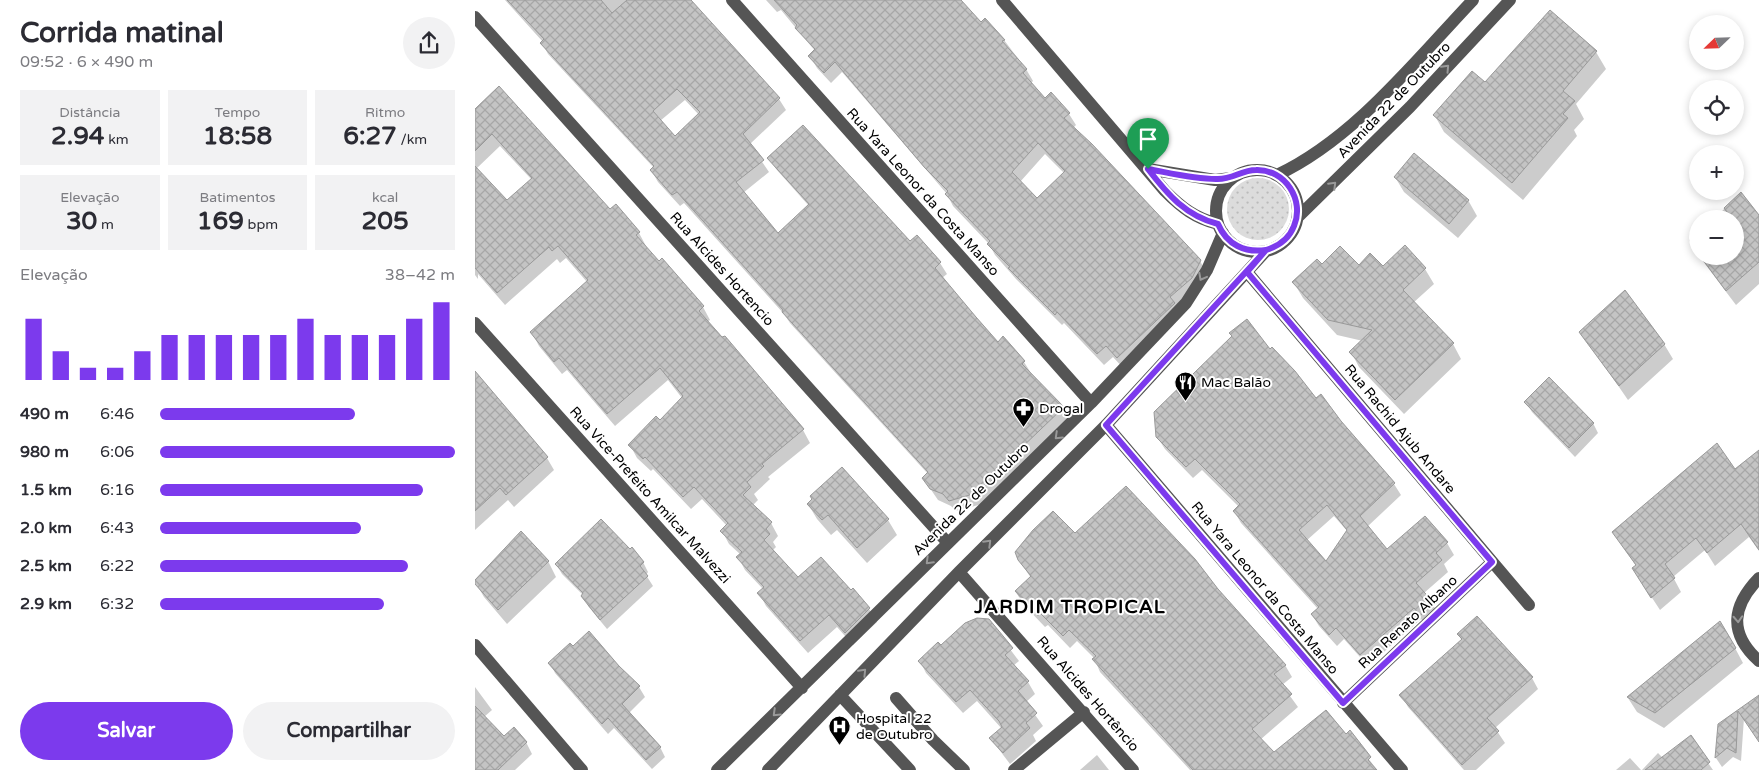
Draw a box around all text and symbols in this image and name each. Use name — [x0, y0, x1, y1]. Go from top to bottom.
north arrow — [1689, 15, 1744, 70]
map controls — [1689, 15, 1744, 265]
text: Corrida matinal — [20, 16, 224, 50]
button: share — [403, 17, 455, 69]
street label: Avenida 22 de Outubro — [1334, 38, 1454, 162]
text: 09:52 · 6 × 490 m — [20, 52, 153, 72]
one-way arrow — [1440, 65, 1449, 74]
button: locate — [1689, 80, 1744, 135]
text: Distância — [59, 104, 120, 121]
text: Tempo — [215, 104, 260, 121]
text: Ritmo — [365, 104, 405, 121]
street label: Rua Yara Leonor da Costa Manso — [843, 105, 1003, 279]
pin — [1127, 118, 1169, 169]
text: 2.94 — [51, 121, 105, 151]
text: 18:58 — [203, 121, 272, 151]
text: 6:27 — [343, 121, 397, 151]
icon: arrive — [1134, 125, 1162, 153]
text: km — [105, 131, 129, 148]
text: /km — [397, 131, 427, 148]
button: + — [1689, 145, 1744, 200]
one-way arrow — [1327, 182, 1336, 191]
text: Elevação — [60, 189, 119, 206]
text: Batimentos — [200, 189, 275, 206]
text: kcal — [372, 189, 398, 206]
text: 30 — [66, 206, 97, 236]
text: 169 — [197, 206, 244, 236]
text: 205 — [362, 206, 409, 236]
street label: Rua Alcides Hortencio — [666, 209, 778, 329]
button: − — [1689, 210, 1744, 265]
text: m — [97, 216, 114, 233]
text: bpm — [244, 216, 278, 233]
text: Elevação — [20, 265, 88, 285]
text: 38–42 m — [385, 265, 455, 285]
one-way arrow — [1199, 272, 1209, 281]
street label: Rua Rachid Ajub Andare — [1341, 361, 1459, 497]
restaurant icon: Mac Balão — [1173, 370, 1197, 401]
place label: Mac Balão — [1201, 374, 1271, 391]
pharmacy icon: Drogal — [1011, 396, 1035, 427]
place label: Drogal — [1039, 400, 1083, 417]
street label: Rua Vice-Prefeito Amilcar Malvezzi — [566, 403, 734, 587]
text: 490 m — [20, 404, 69, 424]
text: 6:46 — [100, 404, 134, 424]
one-way arrow — [1055, 430, 1064, 439]
street label: Avenida 22 de Outubro — [909, 439, 1033, 559]
text: 980 m — [20, 442, 69, 462]
text: 6:06 — [100, 442, 134, 462]
text: 1.5 km — [20, 480, 72, 500]
text: 6:16 — [100, 480, 134, 500]
street label: Rua Yara Leonor da Costa Manso — [1188, 498, 1342, 678]
text: 2.0 km — [20, 518, 72, 538]
text: 6:43 — [100, 518, 134, 538]
one-way arrow — [982, 539, 991, 548]
one-way arrow — [925, 555, 934, 564]
text: 2.5 km — [20, 556, 72, 576]
text: 6:22 — [100, 556, 134, 576]
street label: Rua Renato Albano — [1355, 572, 1461, 672]
text: 2.9 km — [20, 594, 72, 614]
text: 6:32 — [100, 594, 134, 614]
district label: JARDIM TROPICAL — [973, 596, 1166, 618]
one-way arrow — [1732, 616, 1743, 624]
street label: Rua Alcides Hortêncio — [1033, 633, 1143, 755]
one-way arrow — [857, 668, 866, 677]
button: Salvar — [20, 702, 233, 760]
button: Compartilhar — [243, 702, 455, 760]
one-way arrow — [773, 707, 782, 716]
place label: Hospital 22 de Outubro — [856, 710, 933, 743]
hospital icon: Hospital 22 de Outubro — [828, 714, 852, 745]

